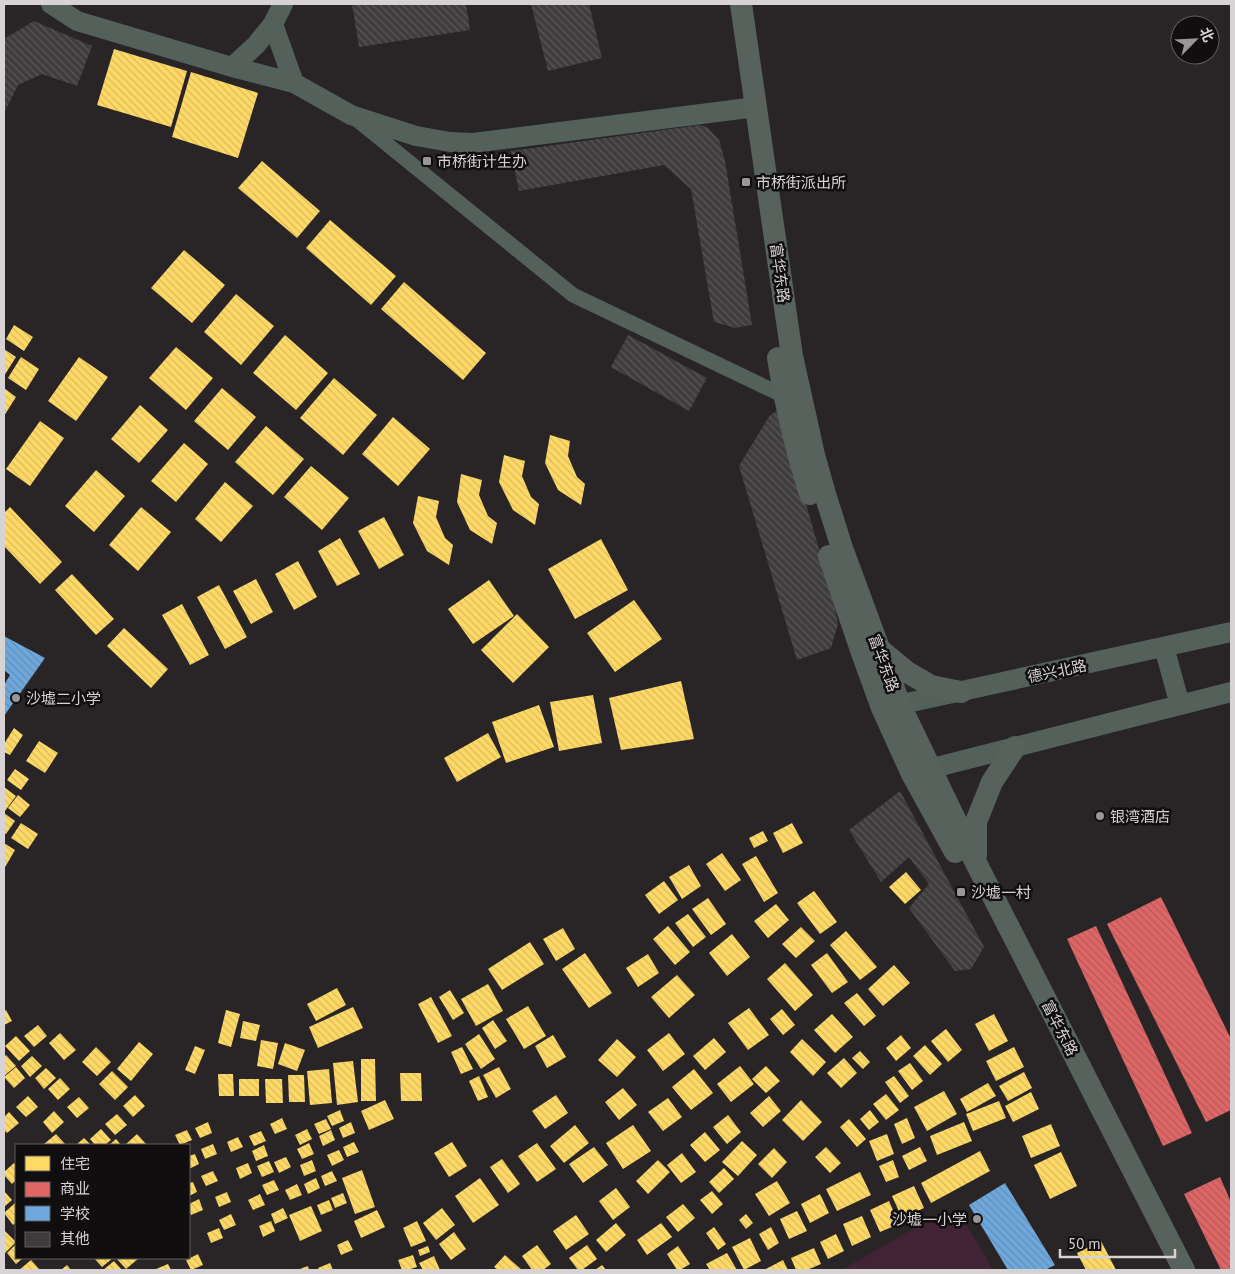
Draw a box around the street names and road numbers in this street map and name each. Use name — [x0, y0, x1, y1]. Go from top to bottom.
street label: 富华东路 — [766, 242, 794, 304]
street label: 富华东路 — [865, 632, 903, 694]
street label: 德兴北路 — [1026, 655, 1088, 687]
street label: 富华东路 — [1038, 997, 1082, 1059]

